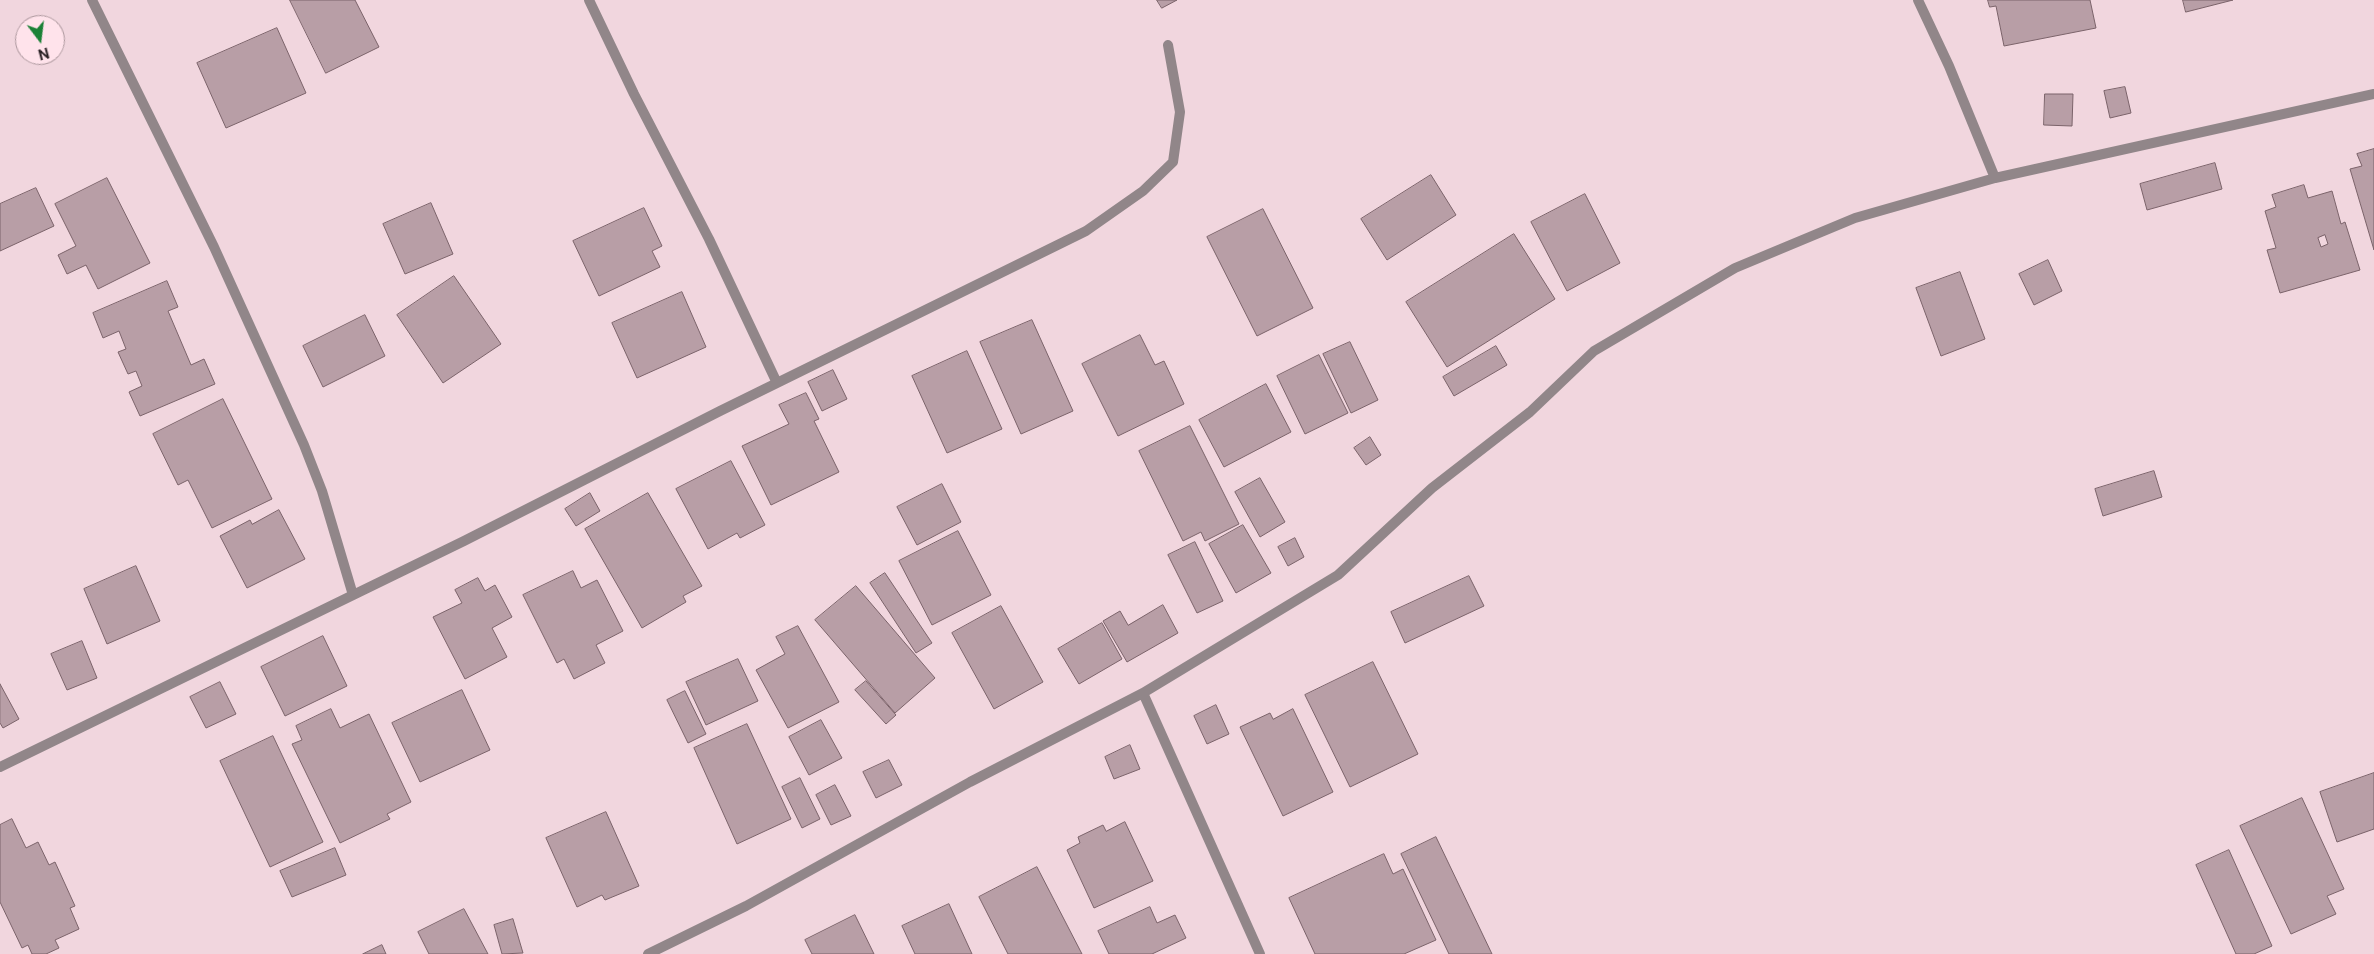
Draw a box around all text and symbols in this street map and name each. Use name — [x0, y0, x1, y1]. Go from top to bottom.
north arrow — [15, 15, 65, 65]
text: N — [36, 44, 51, 63]

